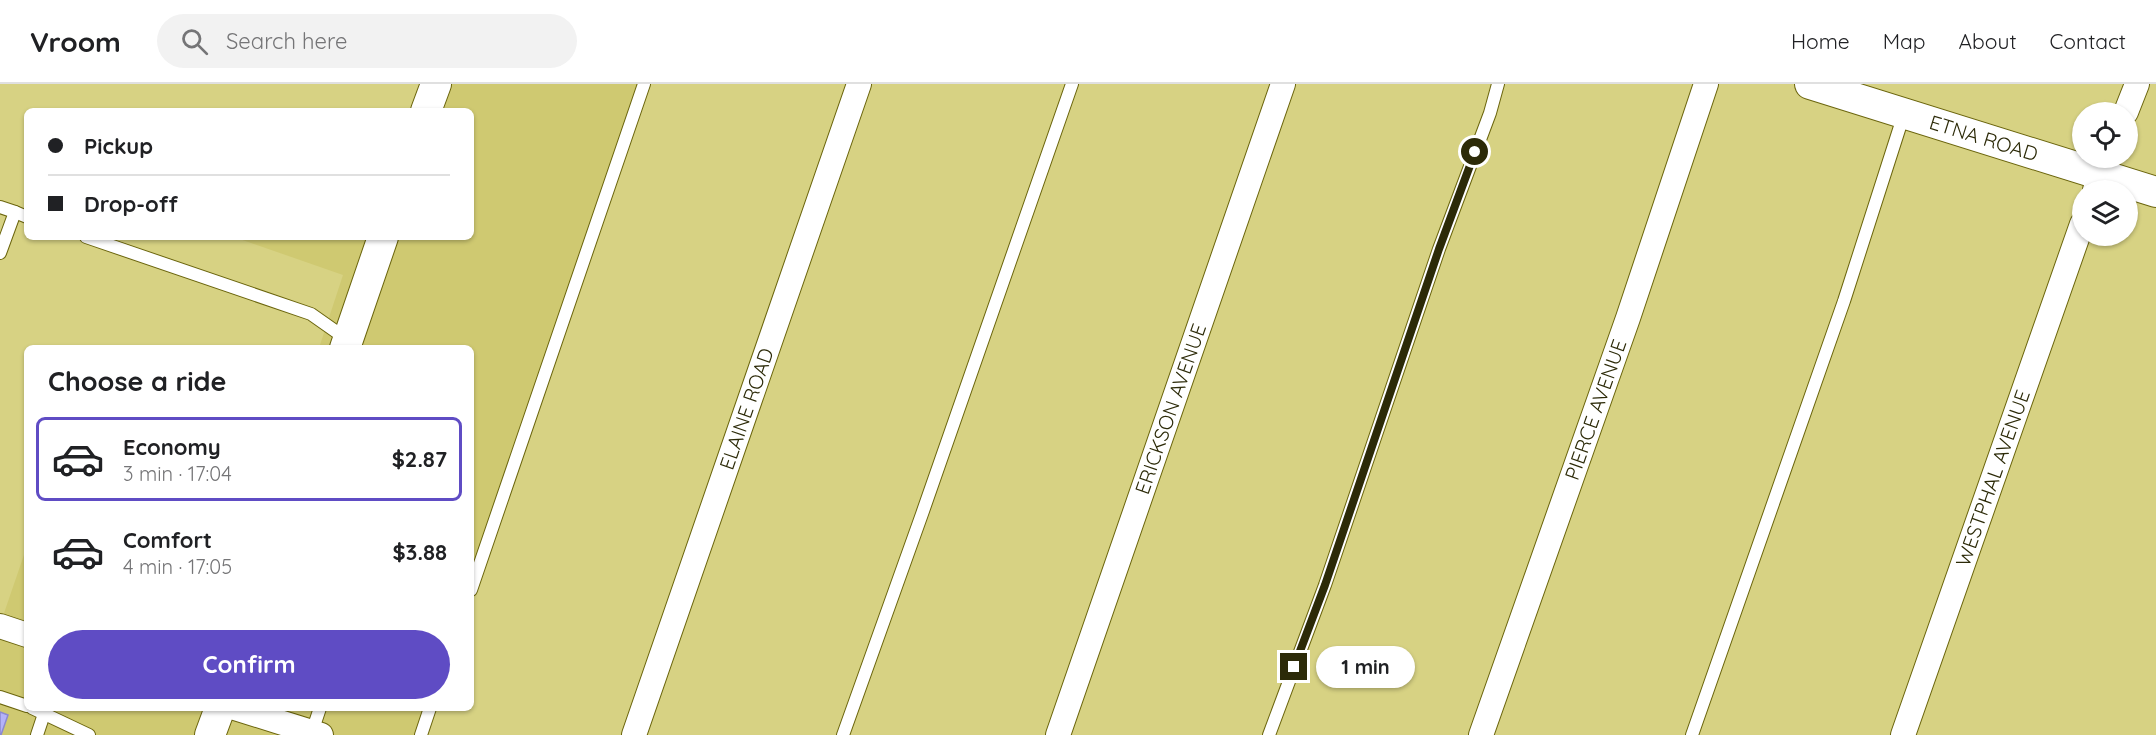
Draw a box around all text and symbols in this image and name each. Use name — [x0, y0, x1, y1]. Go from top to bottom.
search box — [157, 14, 577, 68]
text: Vroom — [30, 24, 121, 59]
icon: search — [178, 25, 211, 58]
text: Search here — [226, 27, 347, 55]
text: Home — [1791, 28, 1850, 54]
text: Map — [1883, 28, 1926, 54]
text: About — [1959, 28, 2017, 54]
text: Contact — [2050, 28, 2126, 54]
map controls — [2072, 102, 2138, 246]
button: locate — [2072, 102, 2138, 168]
street label: ETNA ROAD — [1927, 109, 2041, 166]
text: Pickup — [84, 132, 153, 160]
route start — [1461, 138, 1488, 165]
button: layers — [2072, 180, 2138, 246]
text: Drop-off — [84, 190, 178, 218]
street label: ERICKSON AVENUE — [1129, 320, 1211, 497]
street label: PIERCE AVENUE — [1559, 336, 1632, 483]
street label: ELAINE ROAD — [714, 345, 779, 473]
text: Choose a ride — [48, 364, 226, 398]
street label: WESTPHAL AVENUE — [1950, 386, 2035, 570]
icon: car — [51, 432, 105, 486]
text: Economy — [123, 433, 221, 461]
text: $2.87 — [392, 445, 447, 473]
text: 3 min · 17:04 — [123, 461, 232, 486]
icon: car — [51, 525, 105, 579]
text: Comfort — [123, 526, 212, 554]
text: $3.88 — [392, 538, 447, 566]
text: 4 min · 17:05 — [123, 554, 232, 579]
button: Confirm — [48, 630, 450, 699]
callout: 1 min — [1315, 646, 1414, 688]
route end — [1280, 653, 1307, 680]
text: 1 min — [1341, 654, 1390, 679]

